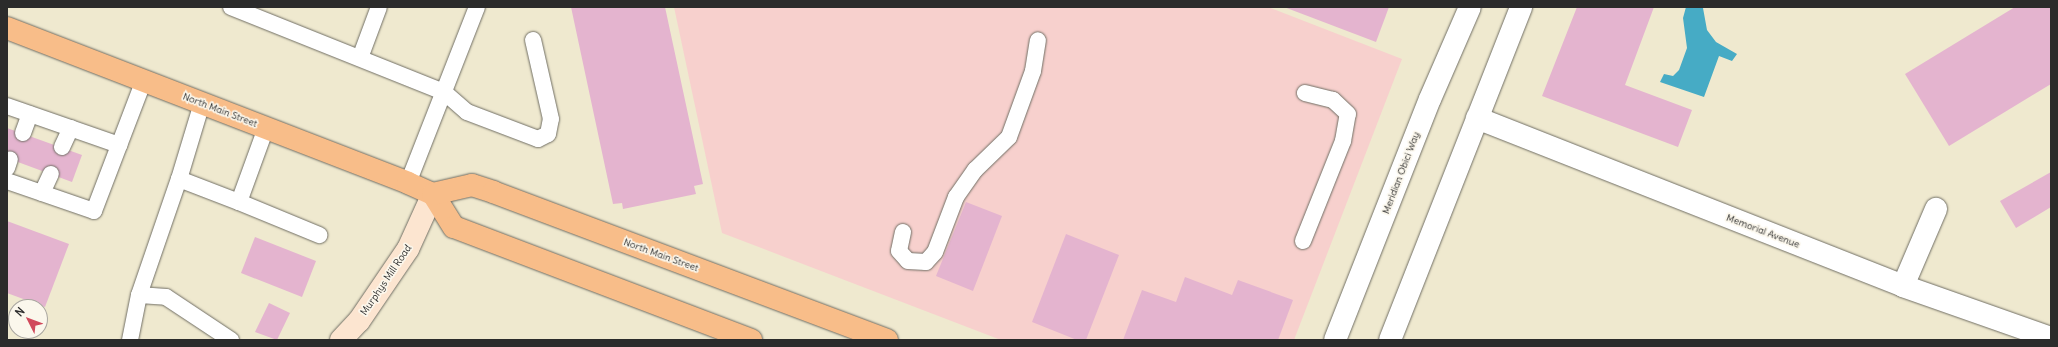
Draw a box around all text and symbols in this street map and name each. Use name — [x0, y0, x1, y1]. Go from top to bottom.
street label: North Main Street — [181, 90, 259, 130]
street label: Meridian Obici Way — [1380, 130, 1422, 216]
street label: Memorial Avenue — [1724, 211, 1802, 251]
street label: North Main Street — [622, 236, 700, 274]
street label: Murphys Mill Road — [358, 242, 414, 318]
north arrow — [8, 299, 48, 339]
text: N — [12, 304, 28, 319]

